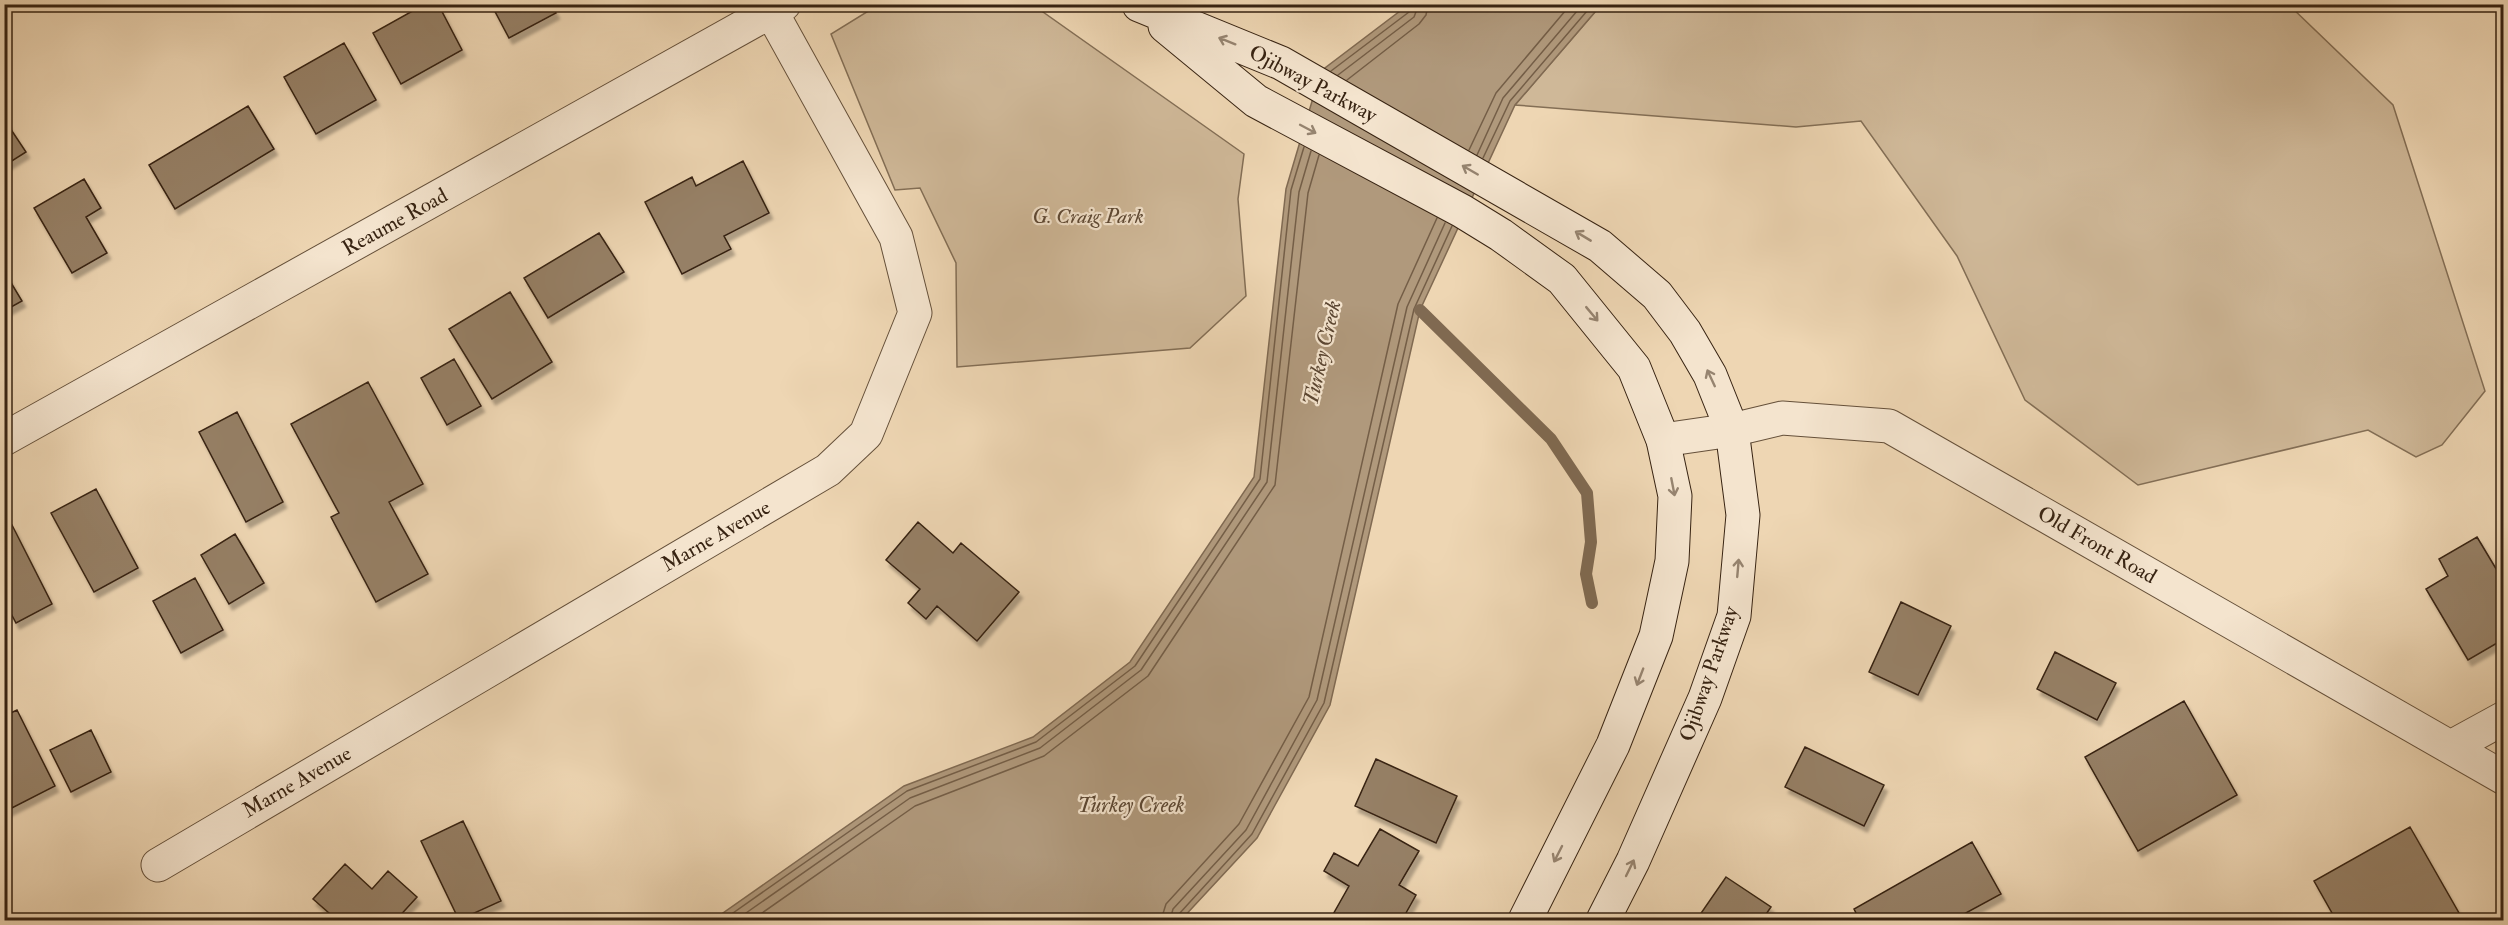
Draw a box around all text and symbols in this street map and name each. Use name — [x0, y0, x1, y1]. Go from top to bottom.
one-way arrow — [1218, 35, 1236, 46]
street label: Ojibway Parkway — [1244, 39, 1382, 129]
one-way arrow — [1299, 123, 1316, 135]
one-way arrow — [1462, 164, 1479, 176]
street label: Reaume Road — [338, 182, 453, 262]
park label: G. Craig Park — [1032, 203, 1144, 230]
one-way arrow — [1575, 230, 1592, 242]
water label: Turkey Creek — [1296, 298, 1348, 408]
one-way arrow — [1585, 306, 1598, 322]
one-way arrow — [1705, 370, 1717, 388]
one-way arrow — [1668, 477, 1679, 497]
street label: Marne Avenue — [657, 494, 776, 578]
street label: Old Front Road — [2032, 500, 2162, 590]
one-way arrow — [1733, 559, 1744, 579]
street label: Ojibway Parkway — [1673, 602, 1745, 745]
one-way arrow — [1633, 668, 1644, 686]
street label: Marne Avenue — [238, 740, 357, 824]
water label: Turkey Creek — [1077, 791, 1185, 819]
one-way arrow — [1552, 845, 1563, 863]
one-way arrow — [1624, 860, 1636, 878]

